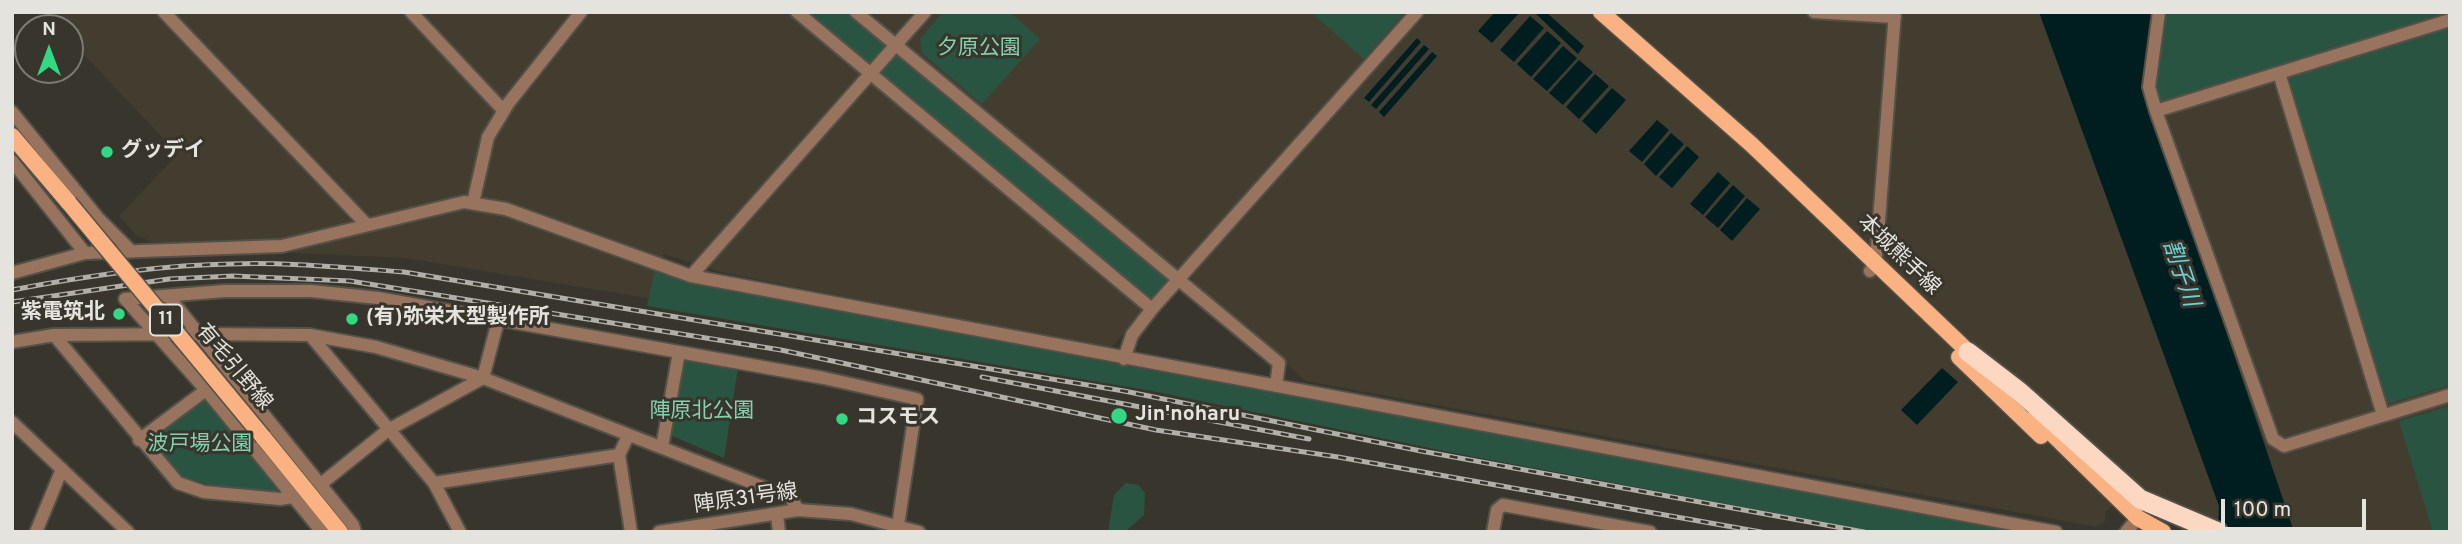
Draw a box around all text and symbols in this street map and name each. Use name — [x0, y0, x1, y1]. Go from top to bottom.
north arrow — [14, 14, 84, 84]
text: N — [42, 18, 56, 42]
park label: 夕原公園 — [937, 37, 1021, 63]
place label: グッデイ — [121, 139, 205, 165]
marker: グッデイ — [99, 144, 115, 160]
street label: 本城熊手線 — [1851, 210, 1945, 302]
water label: 割子川 — [2155, 237, 2203, 311]
place label: 紫電筑北 — [21, 301, 105, 327]
road number: 11 — [150, 304, 182, 336]
marker: 紫電筑北 — [111, 306, 127, 322]
place label: (有)弥栄木型製作所 — [366, 306, 550, 332]
marker: (有)弥栄木型製作所 — [344, 311, 360, 327]
street label: 有毛引野線 — [190, 320, 276, 416]
park label: 陣原北公園 — [650, 400, 754, 426]
place label: Jin'noharu — [1135, 403, 1240, 429]
place label: コスモス — [856, 406, 940, 432]
marker: Jin'noharu — [1109, 406, 1129, 426]
marker: コスモス — [834, 411, 850, 427]
park label: 波戸場公園 — [148, 433, 252, 459]
street label: 陣原31号線 — [693, 480, 799, 520]
scale bar — [2224, 484, 2369, 528]
text: 100 m — [2234, 497, 2291, 524]

